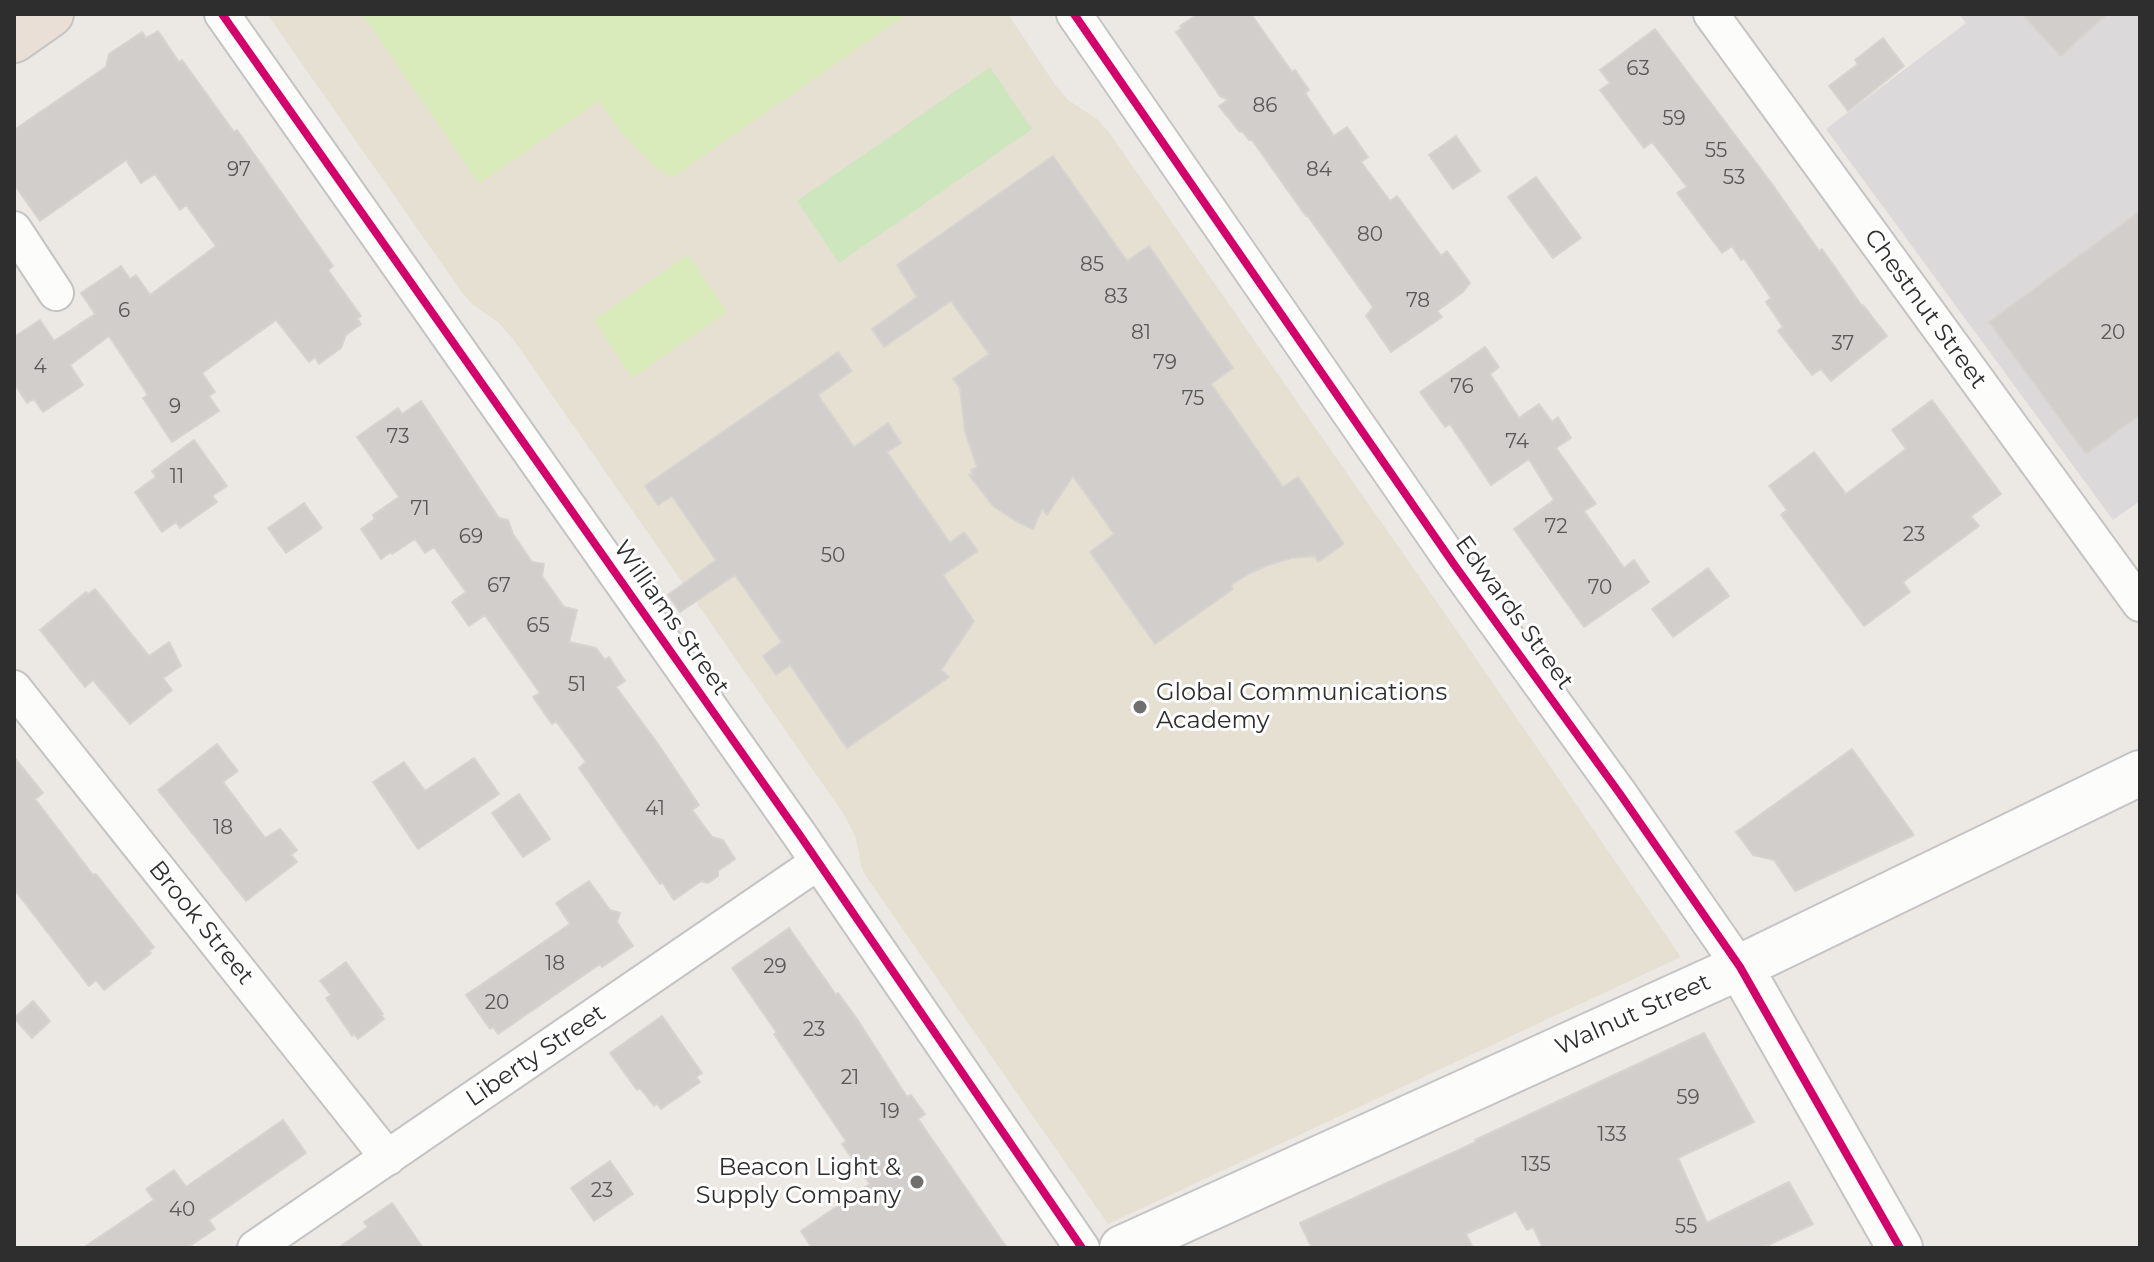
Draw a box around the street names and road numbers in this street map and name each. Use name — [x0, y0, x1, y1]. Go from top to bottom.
street label: Chestnut Street — [1857, 224, 1993, 394]
street label: Edwards Street — [1449, 530, 1579, 696]
street label: Williams Street — [607, 535, 735, 701]
street label: Brook Street — [142, 855, 260, 991]
street label: Walnut Street — [1551, 968, 1715, 1062]
street label: Liberty Street — [461, 999, 611, 1113]

